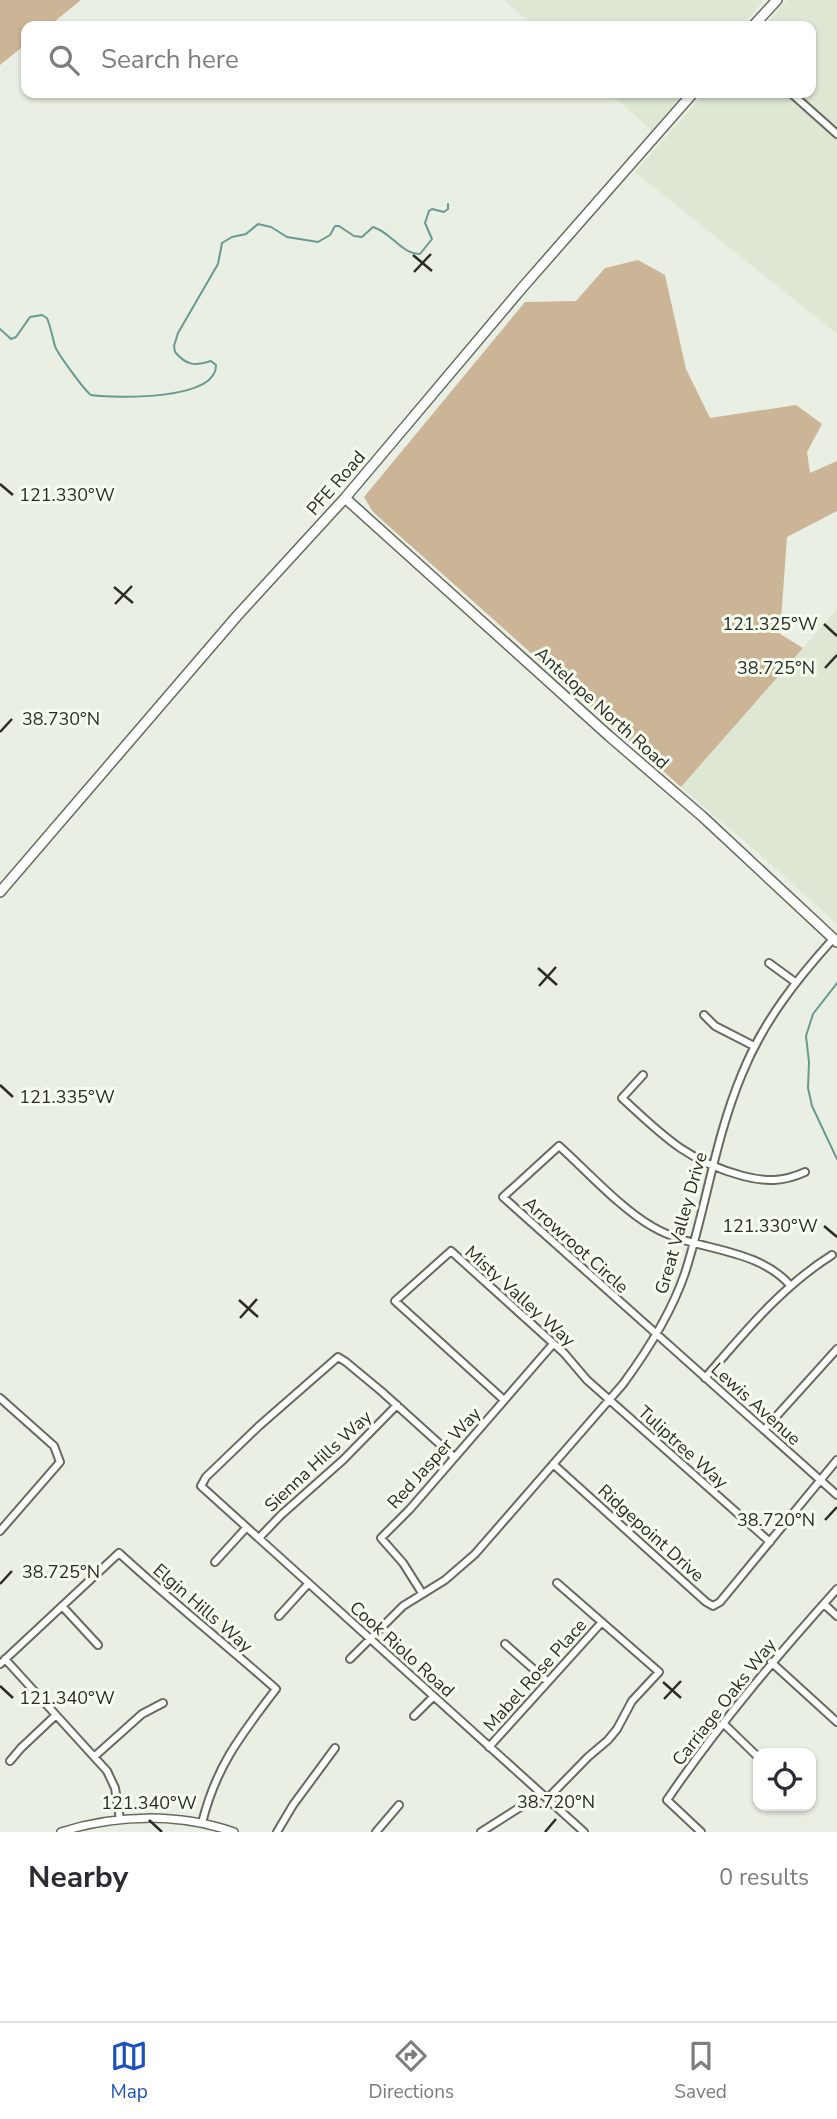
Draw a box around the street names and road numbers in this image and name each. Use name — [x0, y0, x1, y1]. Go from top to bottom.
street label: PFE Road — [301, 446, 371, 520]
street label: Antelope North Road — [530, 641, 674, 775]
street label: Great Valley Drive — [649, 1149, 713, 1297]
street label: Arrowroot Circle — [518, 1191, 634, 1299]
street label: Misty Valley Way — [460, 1240, 581, 1352]
street label: Lewis Avenue — [706, 1357, 806, 1451]
street label: Tuliptree Way — [633, 1400, 734, 1494]
street label: Red Jasper Way — [382, 1401, 487, 1514]
street label: Sienna Hills Way — [259, 1404, 377, 1517]
street label: Ridgepoint Drive — [593, 1479, 709, 1587]
street label: Elgin Hills Way — [148, 1558, 258, 1658]
street label: Cook Riolo Road — [345, 1596, 459, 1702]
street label: Mabel Rose Place — [478, 1614, 592, 1736]
street label: Carriage Oaks Way — [667, 1633, 782, 1771]

